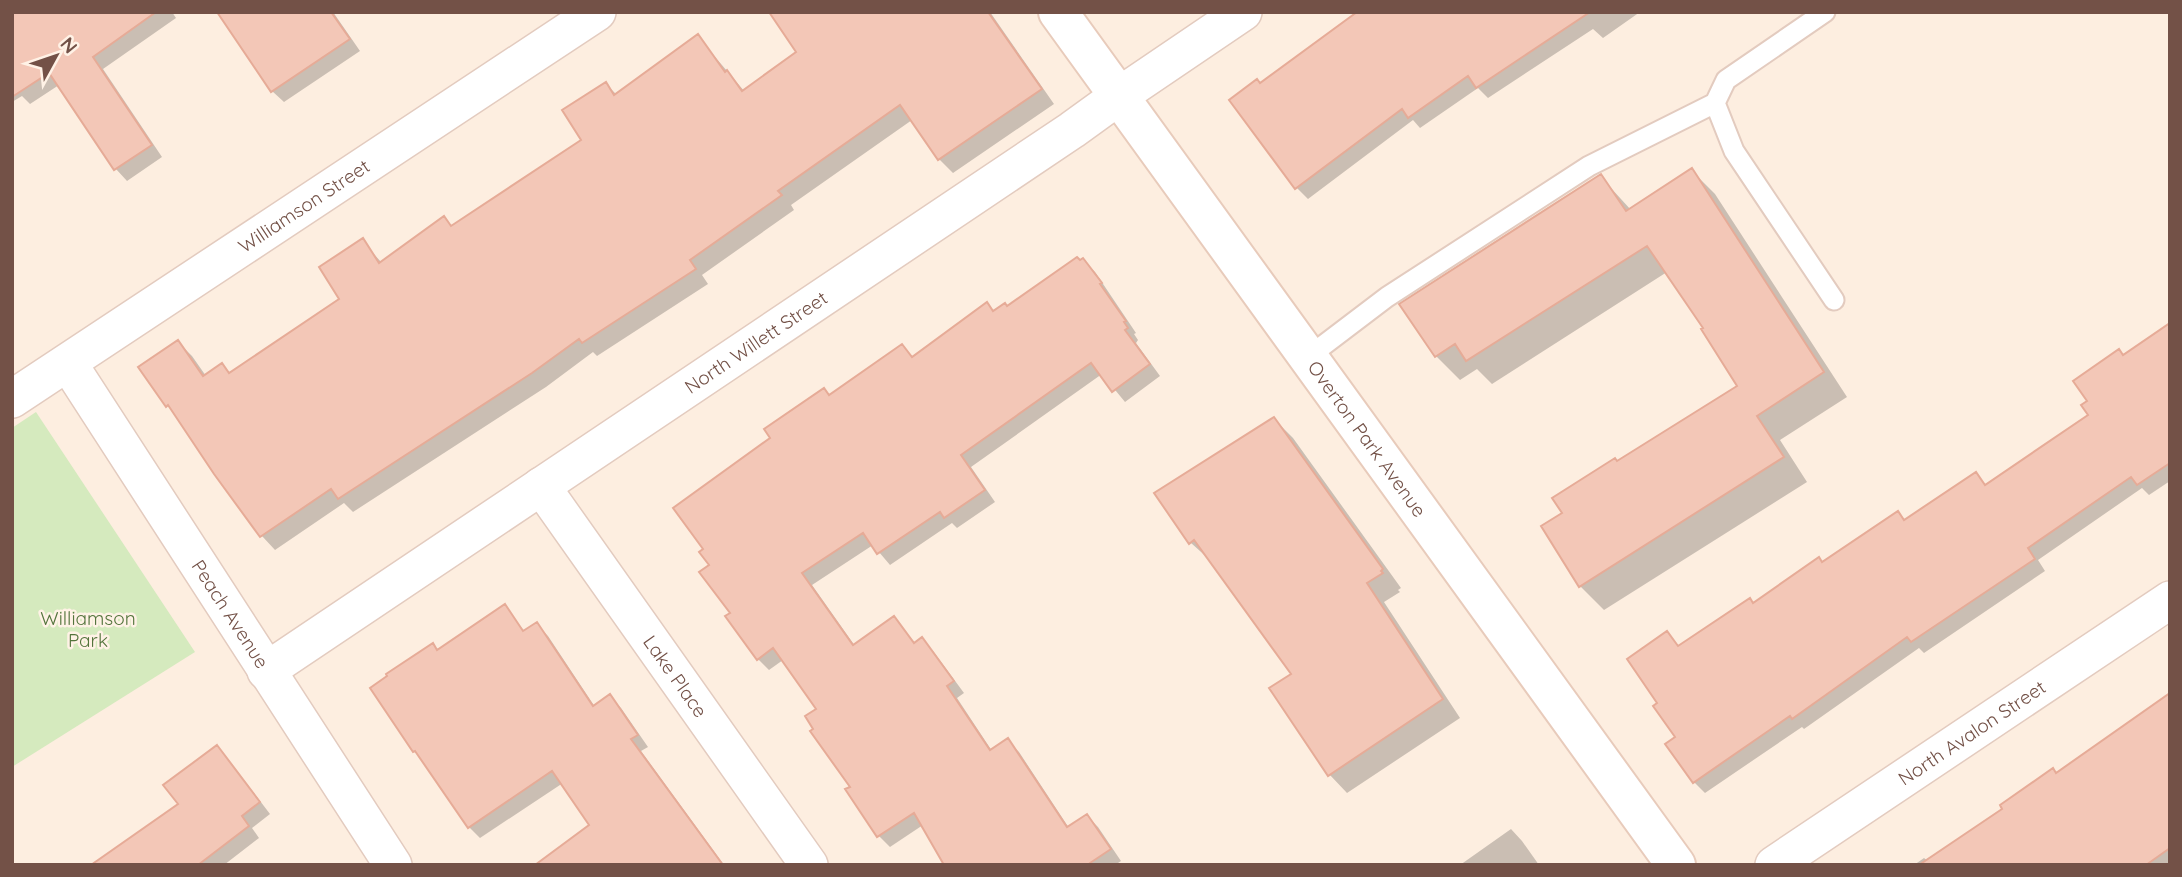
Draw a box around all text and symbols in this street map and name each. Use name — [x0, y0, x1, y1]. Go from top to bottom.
north arrow — [21, 21, 91, 91]
text: N — [55, 32, 83, 58]
street label: Williamson Street — [234, 154, 374, 258]
street label: North Willett Street — [680, 286, 832, 399]
street label: Overton Park Avenue — [1303, 356, 1432, 522]
street label: Peach Avenue — [187, 555, 274, 673]
park label: Williamson Park — [40, 606, 136, 652]
street label: Lake Place — [638, 630, 713, 722]
street label: North Avalon Street — [1894, 675, 2050, 791]

